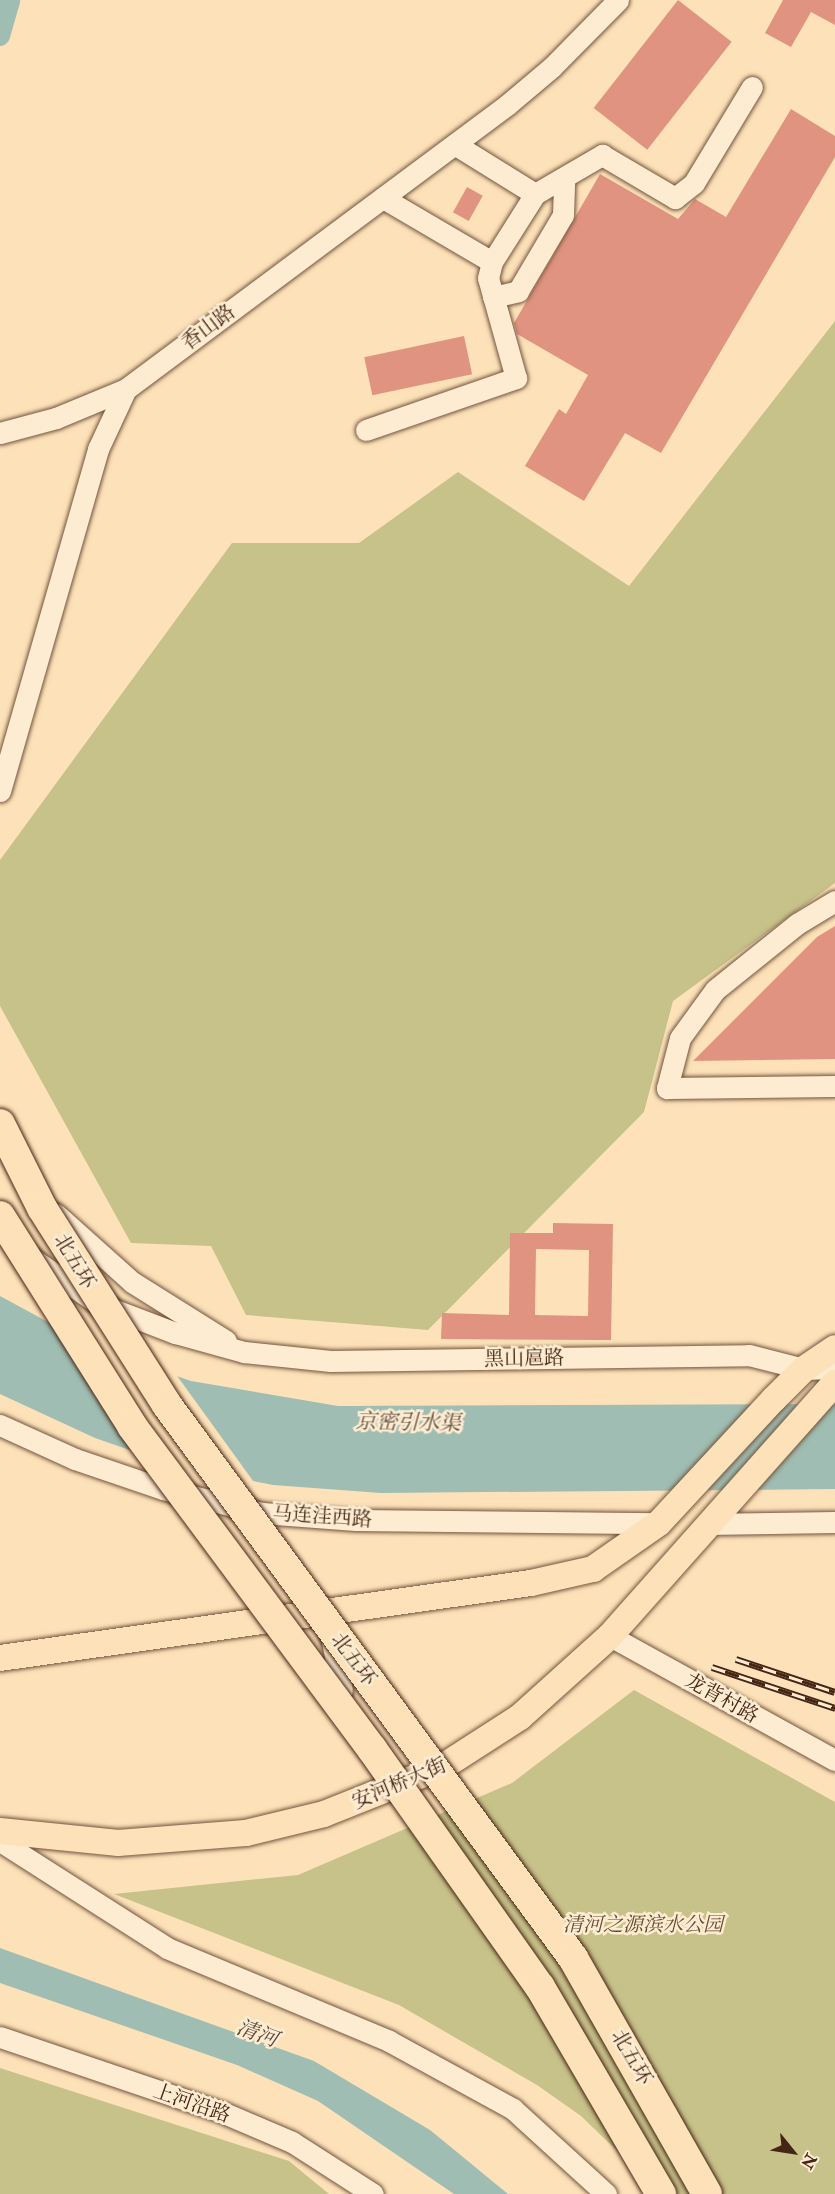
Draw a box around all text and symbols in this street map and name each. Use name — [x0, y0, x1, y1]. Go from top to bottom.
street label: 香山路 — [177, 299, 239, 355]
street label: 北五环 — [49, 1229, 101, 1293]
street label: 黑山扈路 — [484, 1345, 564, 1371]
water label: 京密引水渠 — [355, 1409, 461, 1437]
street label: 马连洼西路 — [271, 1501, 373, 1531]
street label: 北五环 — [326, 1628, 382, 1690]
street label: 龙背村路 — [681, 1668, 763, 1728]
street label: 安河桥大街 — [348, 1752, 450, 1814]
park label: 清河之源滨水公园 — [563, 1912, 723, 1936]
water label: 清河 — [233, 2015, 281, 2053]
street label: 北五环 — [607, 2025, 657, 2089]
street label: 上河沿路 — [150, 2079, 234, 2127]
north arrow — [763, 2122, 823, 2182]
text: N — [796, 2150, 821, 2172]

